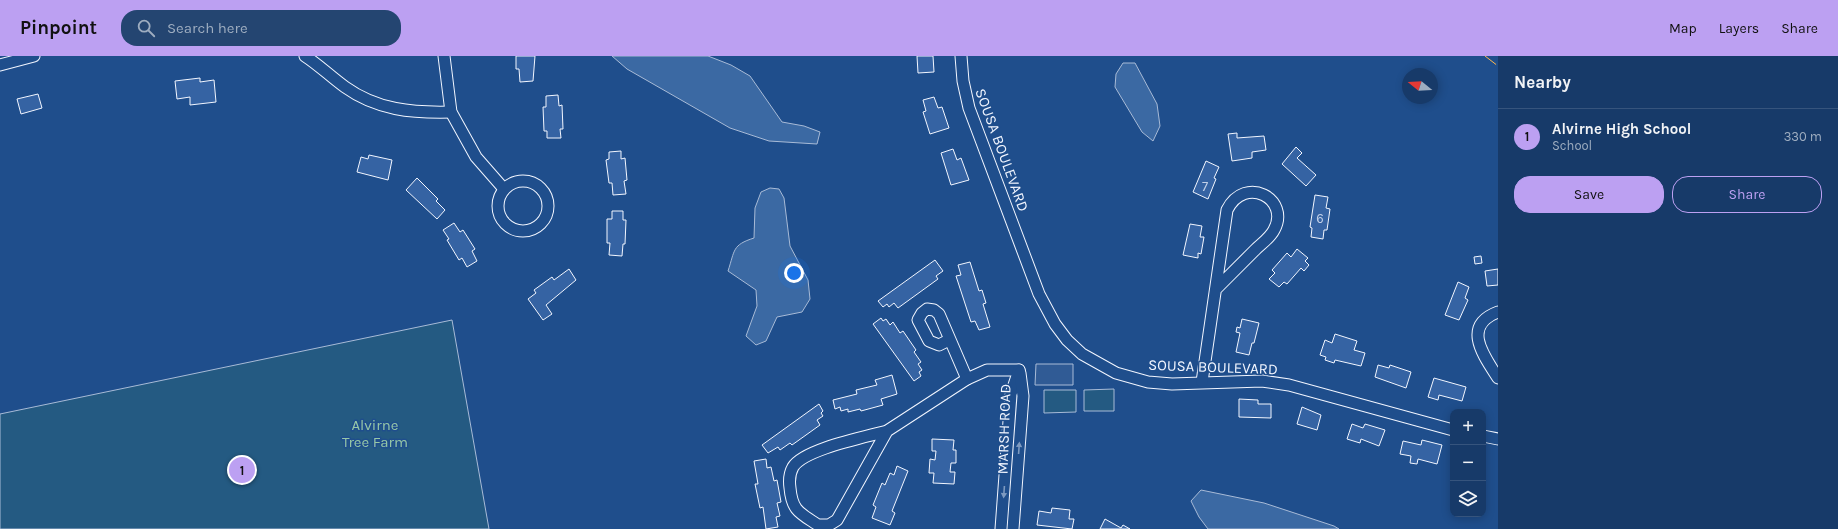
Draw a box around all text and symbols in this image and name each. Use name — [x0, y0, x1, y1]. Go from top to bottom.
search box — [121, 10, 401, 46]
text: Pinpoint — [20, 17, 97, 39]
icon: search — [135, 17, 157, 39]
text: Search here — [167, 19, 248, 37]
text: Map — [1669, 20, 1697, 37]
text: Layers — [1719, 20, 1759, 37]
text: Share — [1781, 20, 1818, 37]
north arrow — [1402, 68, 1438, 104]
text: Nearby — [1514, 72, 1571, 92]
street label: SOUSA BOULEVARD — [971, 86, 1033, 214]
text: Alvirne High School — [1552, 120, 1691, 138]
text: 1 — [1525, 129, 1529, 144]
text: 330 m — [1784, 129, 1822, 144]
text: School — [1552, 138, 1592, 153]
button: Save — [1514, 176, 1664, 213]
button: Share — [1672, 176, 1822, 213]
house number: 7 — [1202, 179, 1208, 194]
house number: 6 — [1316, 211, 1324, 226]
your location — [784, 263, 804, 283]
street label: SOUSA BOULEVARD — [1148, 356, 1278, 378]
street label: MARSH ROAD — [993, 383, 1015, 475]
map controls — [1450, 409, 1486, 517]
button: + — [1450, 409, 1486, 445]
park label: Alvirne Tree Farm — [342, 416, 408, 451]
one-way arrow — [1016, 442, 1023, 454]
button: − — [1450, 445, 1486, 481]
pin: 1 — [229, 455, 255, 485]
button: layers — [1450, 481, 1486, 517]
one-way arrow — [1000, 486, 1007, 498]

